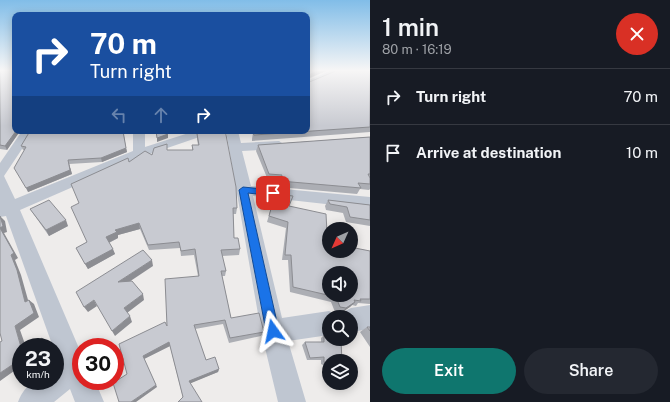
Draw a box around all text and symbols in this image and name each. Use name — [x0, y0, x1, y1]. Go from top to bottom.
text: 1 min — [382, 13, 439, 41]
button: close — [616, 13, 658, 55]
text: 70 m — [90, 27, 157, 60]
icon: right — [24, 28, 76, 80]
text: 80 m · 16:19 — [382, 42, 452, 57]
text: Turn right — [90, 61, 172, 82]
icon: right — [382, 86, 404, 108]
text: Turn right — [416, 88, 486, 105]
text: 70 m — [623, 88, 658, 105]
icon: left — [108, 104, 130, 126]
icon: ahead — [150, 104, 172, 126]
icon: right — [192, 104, 214, 126]
icon: arrive — [382, 142, 404, 164]
text: Arrive at destination — [416, 144, 561, 161]
text: 10 m — [626, 144, 658, 161]
pin — [256, 176, 290, 210]
icon: arrive — [262, 182, 284, 204]
north arrow — [322, 222, 358, 258]
map controls — [322, 222, 358, 390]
button: sound — [322, 266, 358, 302]
position arrow — [252, 310, 294, 352]
button: search — [322, 310, 358, 346]
speed limit sign: 30 — [72, 338, 124, 390]
text: 23 — [25, 347, 51, 371]
button: Exit — [382, 348, 516, 394]
button: Share — [524, 348, 658, 394]
button: layers — [322, 354, 358, 390]
text: km/h — [26, 368, 50, 380]

